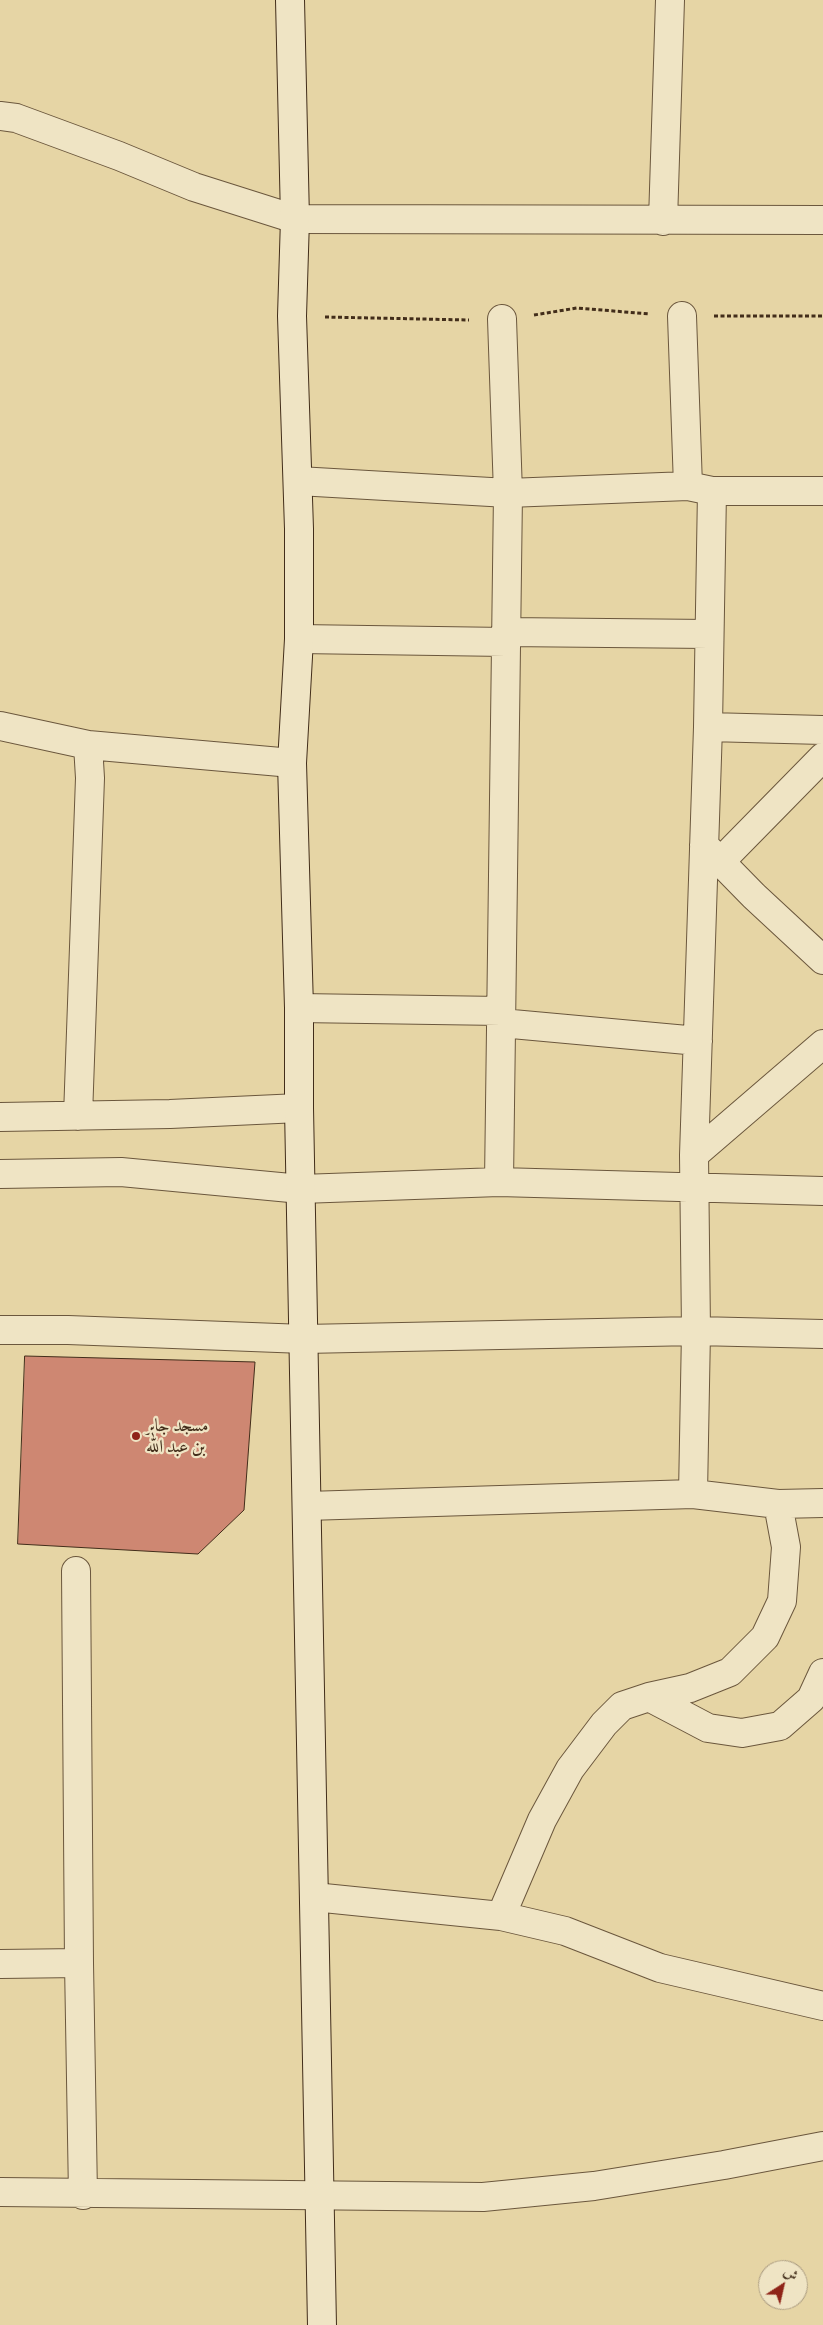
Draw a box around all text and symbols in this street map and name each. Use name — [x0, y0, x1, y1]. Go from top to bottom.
place label: مسجد جابر بن عبد الله — [146, 1415, 208, 1458]
marker: مسجد جابر بن عبد الله — [130, 1430, 142, 1442]
north arrow — [758, 2260, 808, 2310]
text: ش — [780, 2262, 802, 2285]

